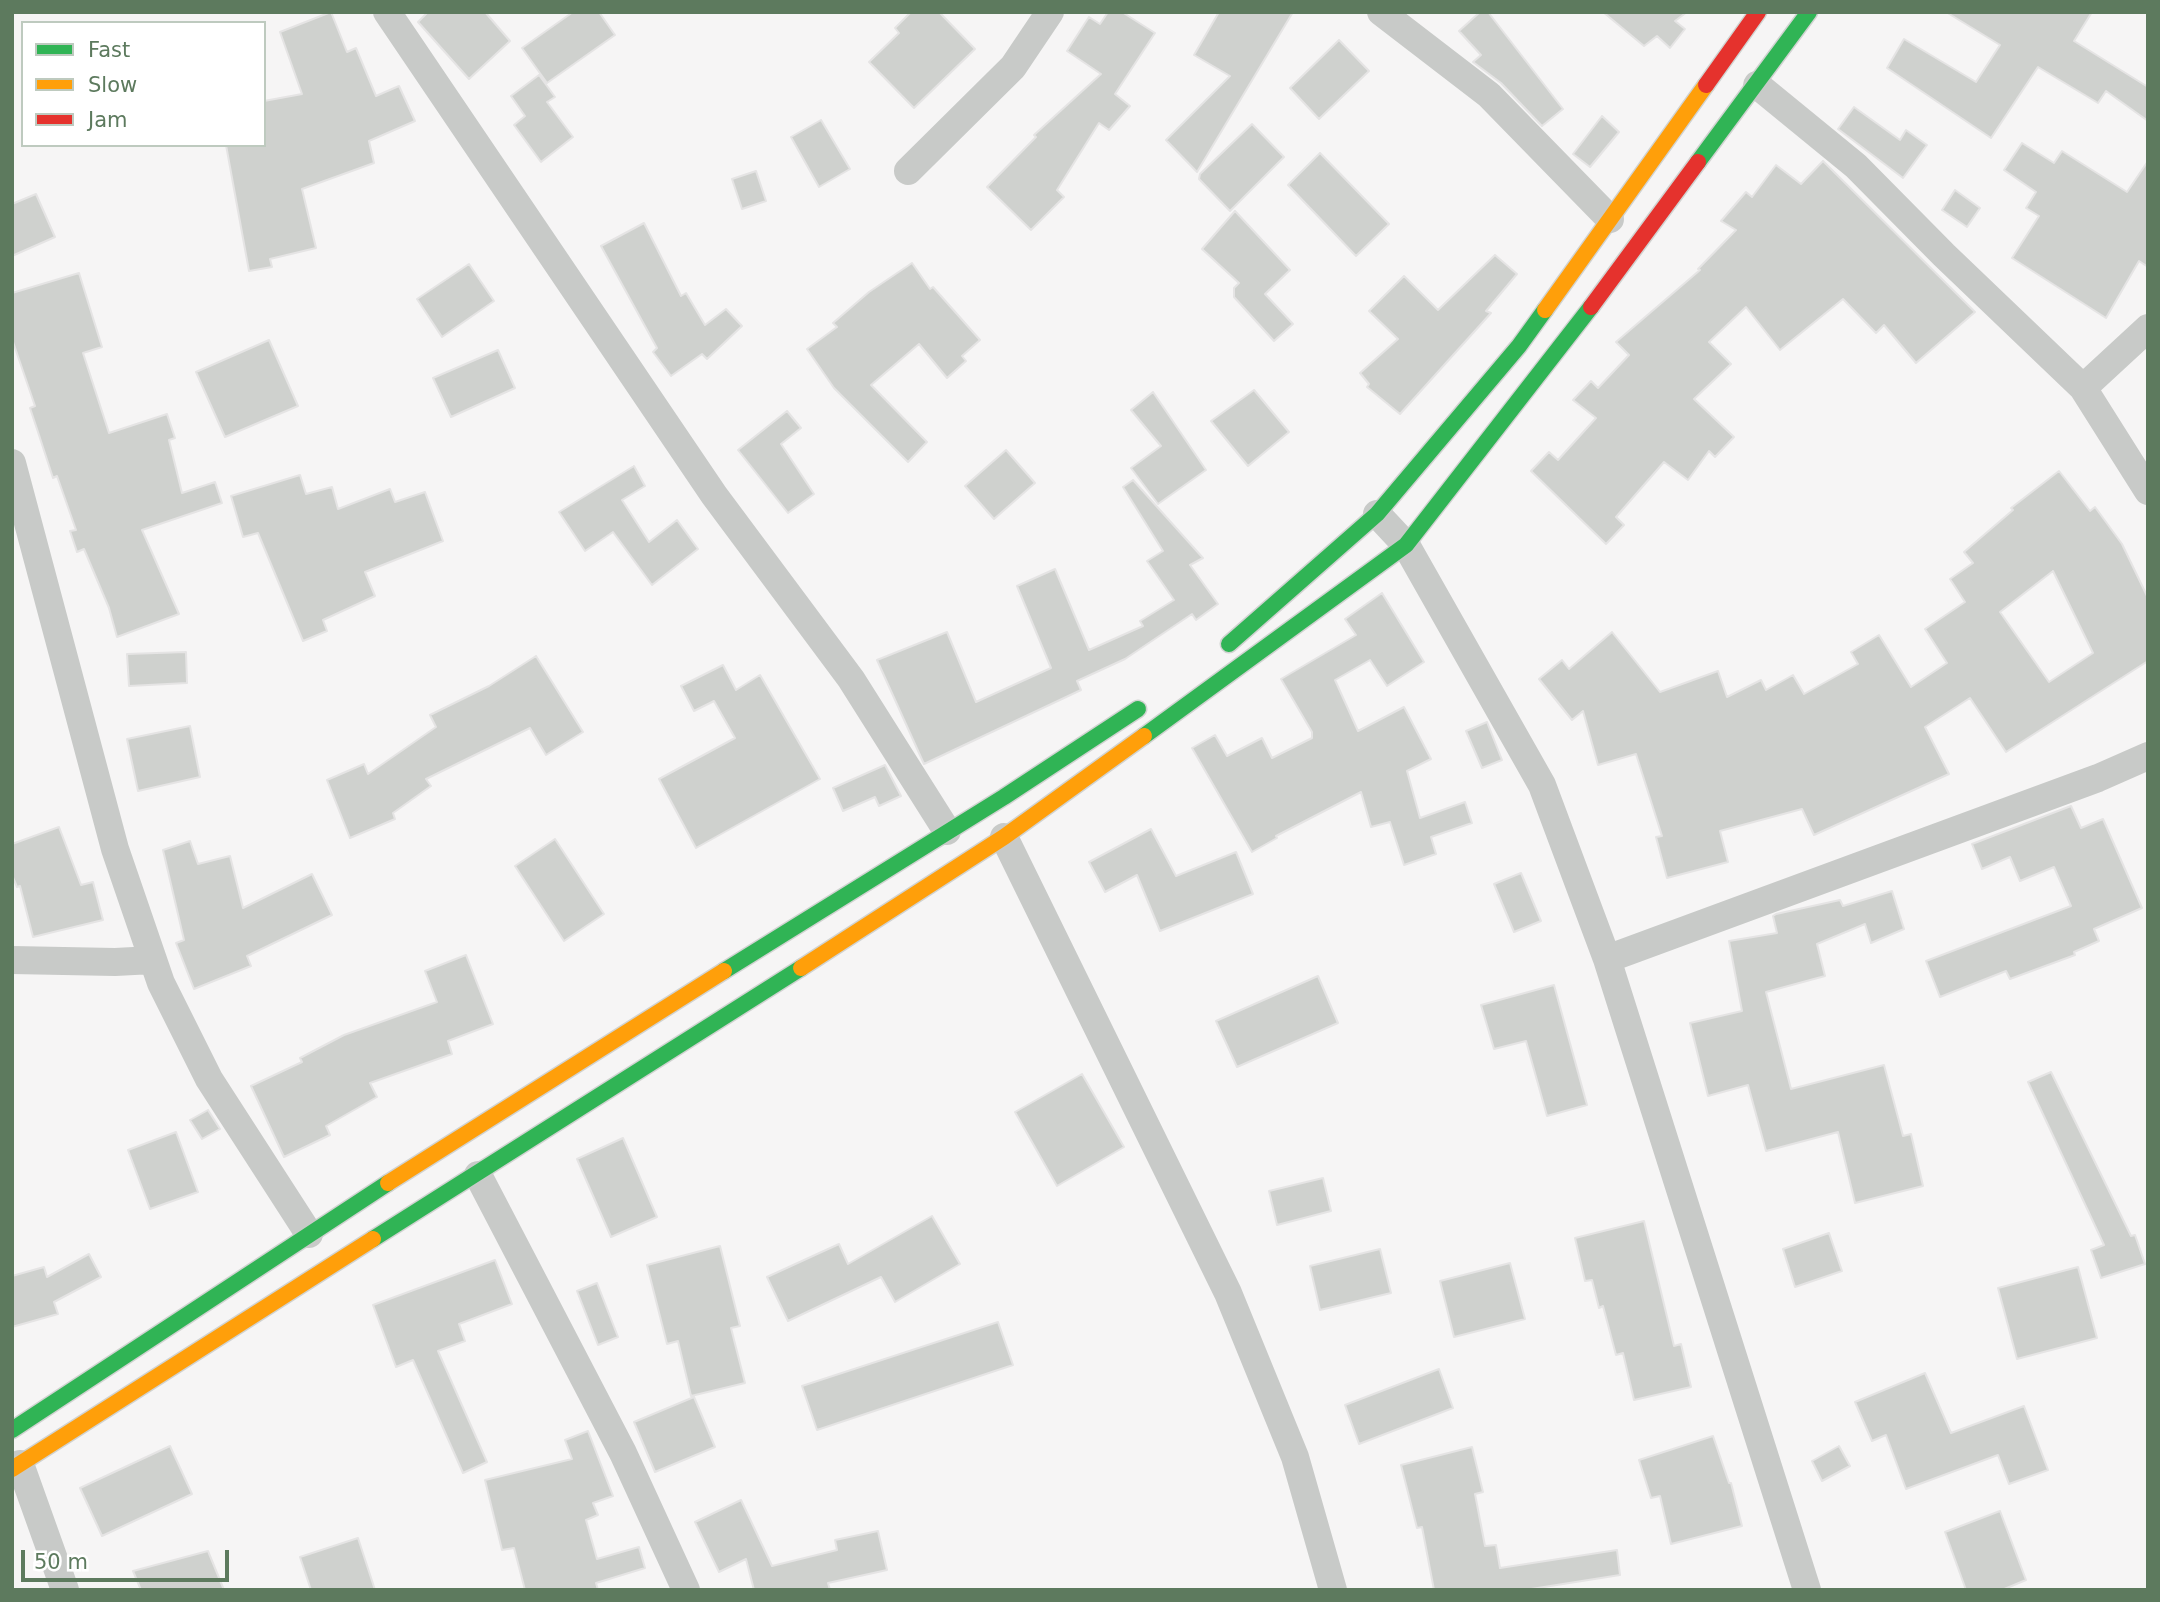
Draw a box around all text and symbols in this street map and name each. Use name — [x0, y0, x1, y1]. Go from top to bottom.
legend — [21, 21, 266, 147]
text: Fast — [88, 38, 130, 62]
text: Slow — [88, 73, 137, 97]
text: Jam — [88, 108, 128, 132]
scale bar — [24, 1536, 233, 1580]
text: 50 m — [34, 1550, 88, 1574]

